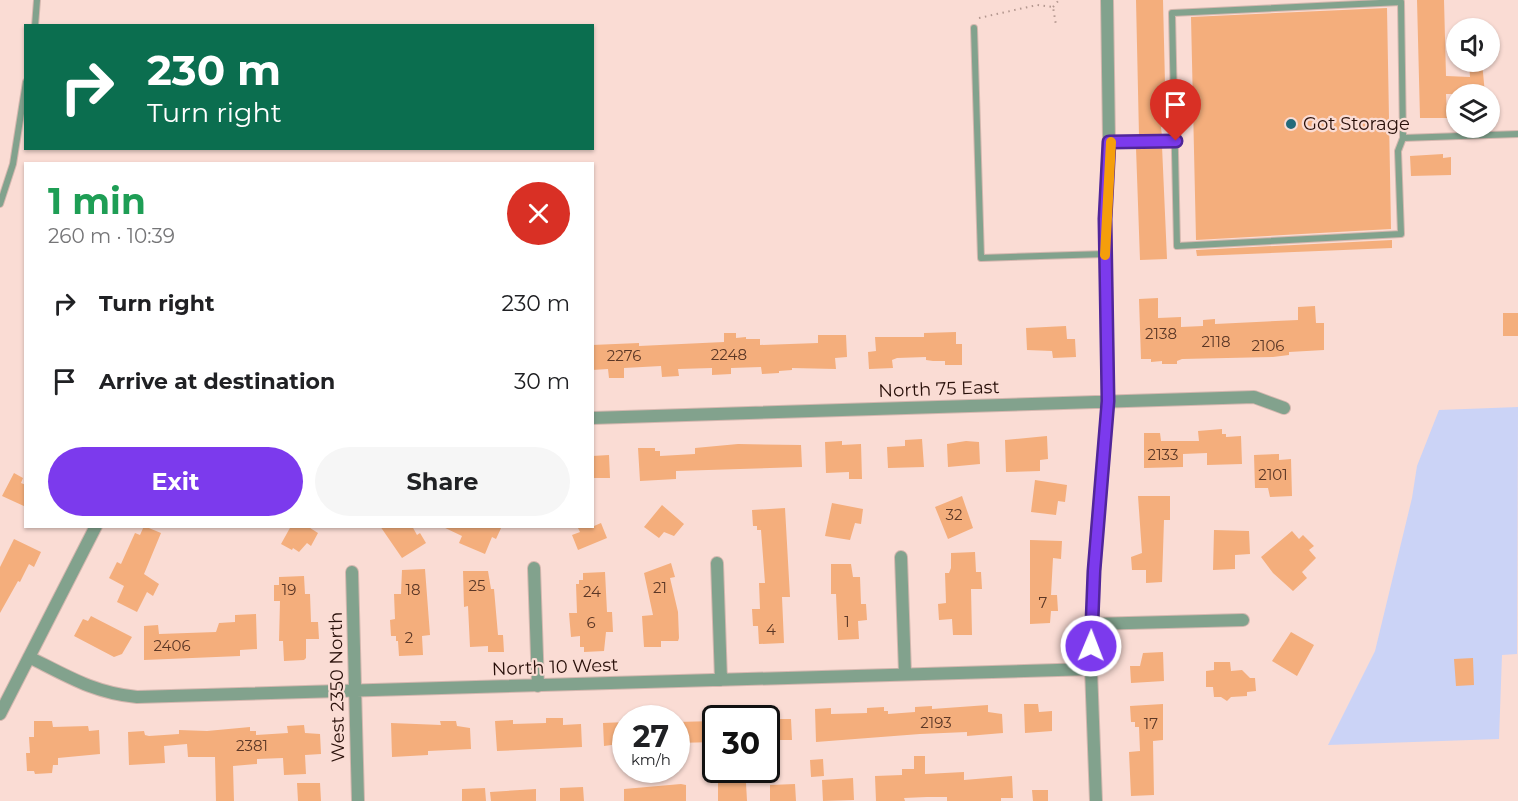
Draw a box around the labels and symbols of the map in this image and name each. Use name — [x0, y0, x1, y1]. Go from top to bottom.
pin — [1150, 79, 1201, 141]
place label: Got Storage — [1303, 113, 1410, 135]
marker: Got Storage — [1284, 117, 1298, 131]
house number: 2138 — [1145, 324, 1177, 343]
house number: 2118 — [1202, 332, 1230, 351]
house number: 2106 — [1251, 336, 1285, 355]
house number: 2248 — [711, 345, 747, 364]
house number: 2276 — [607, 346, 641, 365]
street label: North 75 East — [878, 376, 1000, 402]
house number: 2133 — [1148, 445, 1178, 464]
house number: 2101 — [1258, 465, 1288, 484]
house number: 32 — [946, 505, 962, 524]
house number: 25 — [468, 576, 486, 595]
house number: 21 — [653, 578, 667, 597]
house number: 19 — [282, 580, 296, 599]
house number: 18 — [406, 580, 421, 599]
house number: 24 — [583, 582, 601, 601]
house number: 7 — [1039, 593, 1048, 612]
street label: West 2350 North — [325, 612, 349, 762]
house number: 1 — [844, 612, 850, 631]
house number: 6 — [586, 613, 596, 632]
position arrow — [1059, 614, 1123, 678]
house number: 4 — [766, 620, 776, 639]
house number: 2 — [405, 628, 413, 647]
house number: 2406 — [153, 636, 191, 655]
street label: North 10 West — [491, 654, 619, 680]
speed limit sign: 30 — [702, 705, 780, 783]
house number: 2193 — [920, 713, 952, 732]
house number: 17 — [1144, 714, 1158, 733]
house number: 2381 — [236, 736, 268, 755]

